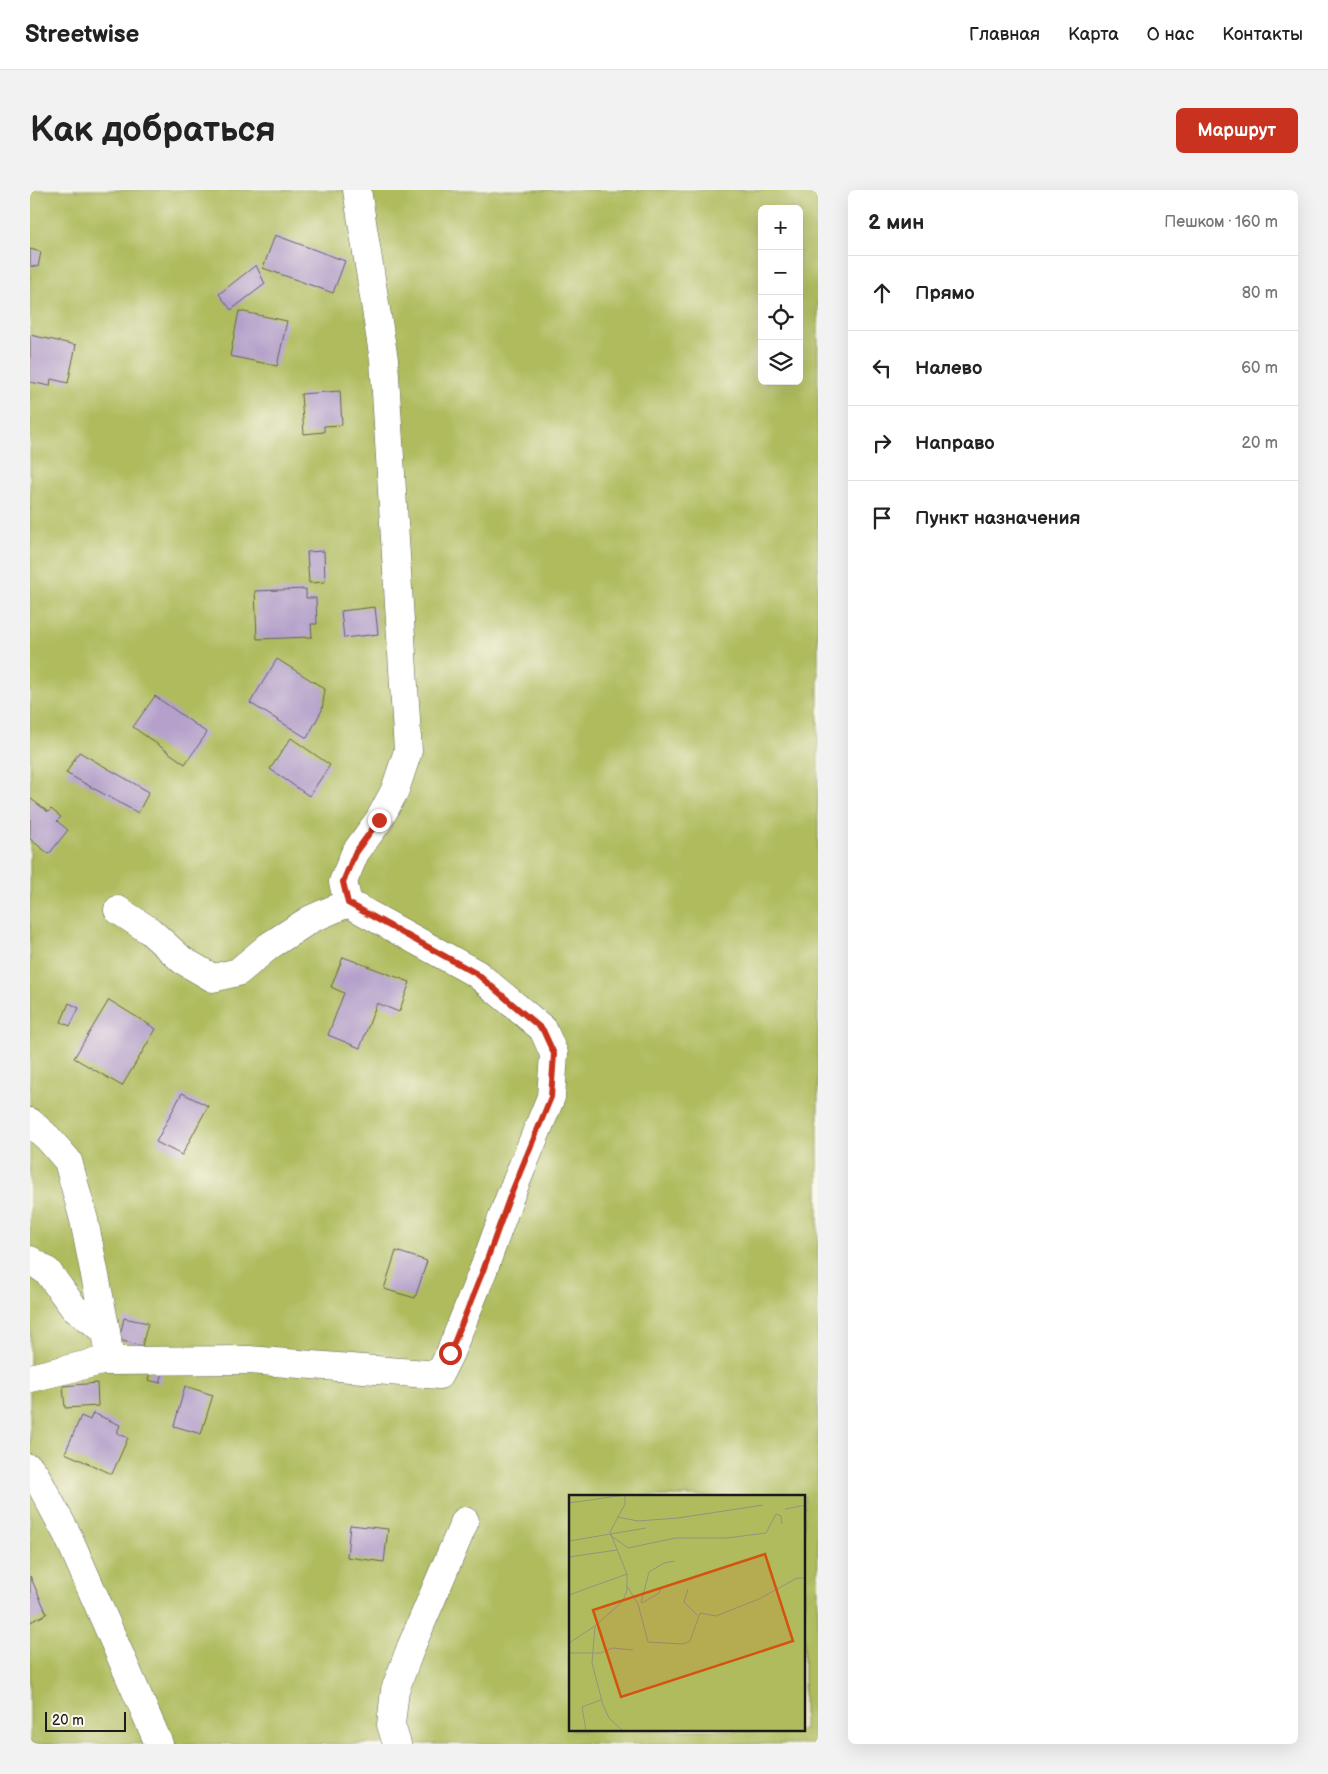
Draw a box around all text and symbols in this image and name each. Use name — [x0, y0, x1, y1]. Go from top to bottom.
text: Streetwise — [25, 20, 139, 49]
text: Главная — [969, 24, 1040, 45]
text: Карта — [1068, 24, 1119, 45]
text: О нас — [1147, 24, 1194, 45]
text: Контакты — [1222, 24, 1303, 45]
button: Маршрут — [1176, 108, 1298, 153]
text: Как добраться — [30, 109, 276, 152]
map controls — [758, 205, 803, 385]
button: + — [758, 205, 803, 250]
text: 2 мин — [868, 210, 924, 235]
text: Пешком · 160 m — [1164, 213, 1278, 232]
button: − — [758, 250, 803, 295]
icon: ahead — [868, 279, 896, 307]
text: Прямо — [915, 282, 975, 305]
text: 80 m — [1242, 284, 1278, 303]
button: locate — [758, 295, 803, 340]
button: layers — [758, 340, 803, 385]
icon: left — [868, 354, 896, 382]
text: Налево — [915, 357, 982, 380]
text: 60 m — [1241, 359, 1278, 378]
icon: right — [868, 429, 896, 457]
text: Направо — [915, 432, 995, 455]
text: 20 m — [1242, 434, 1278, 453]
icon: arrive — [868, 504, 896, 532]
text: Пункт назначения — [915, 507, 1080, 530]
route end — [368, 809, 391, 832]
route start — [439, 1342, 462, 1365]
inset map — [569, 1495, 806, 1732]
scale bar — [45, 1709, 126, 1732]
text: 20 m — [52, 1712, 84, 1729]

